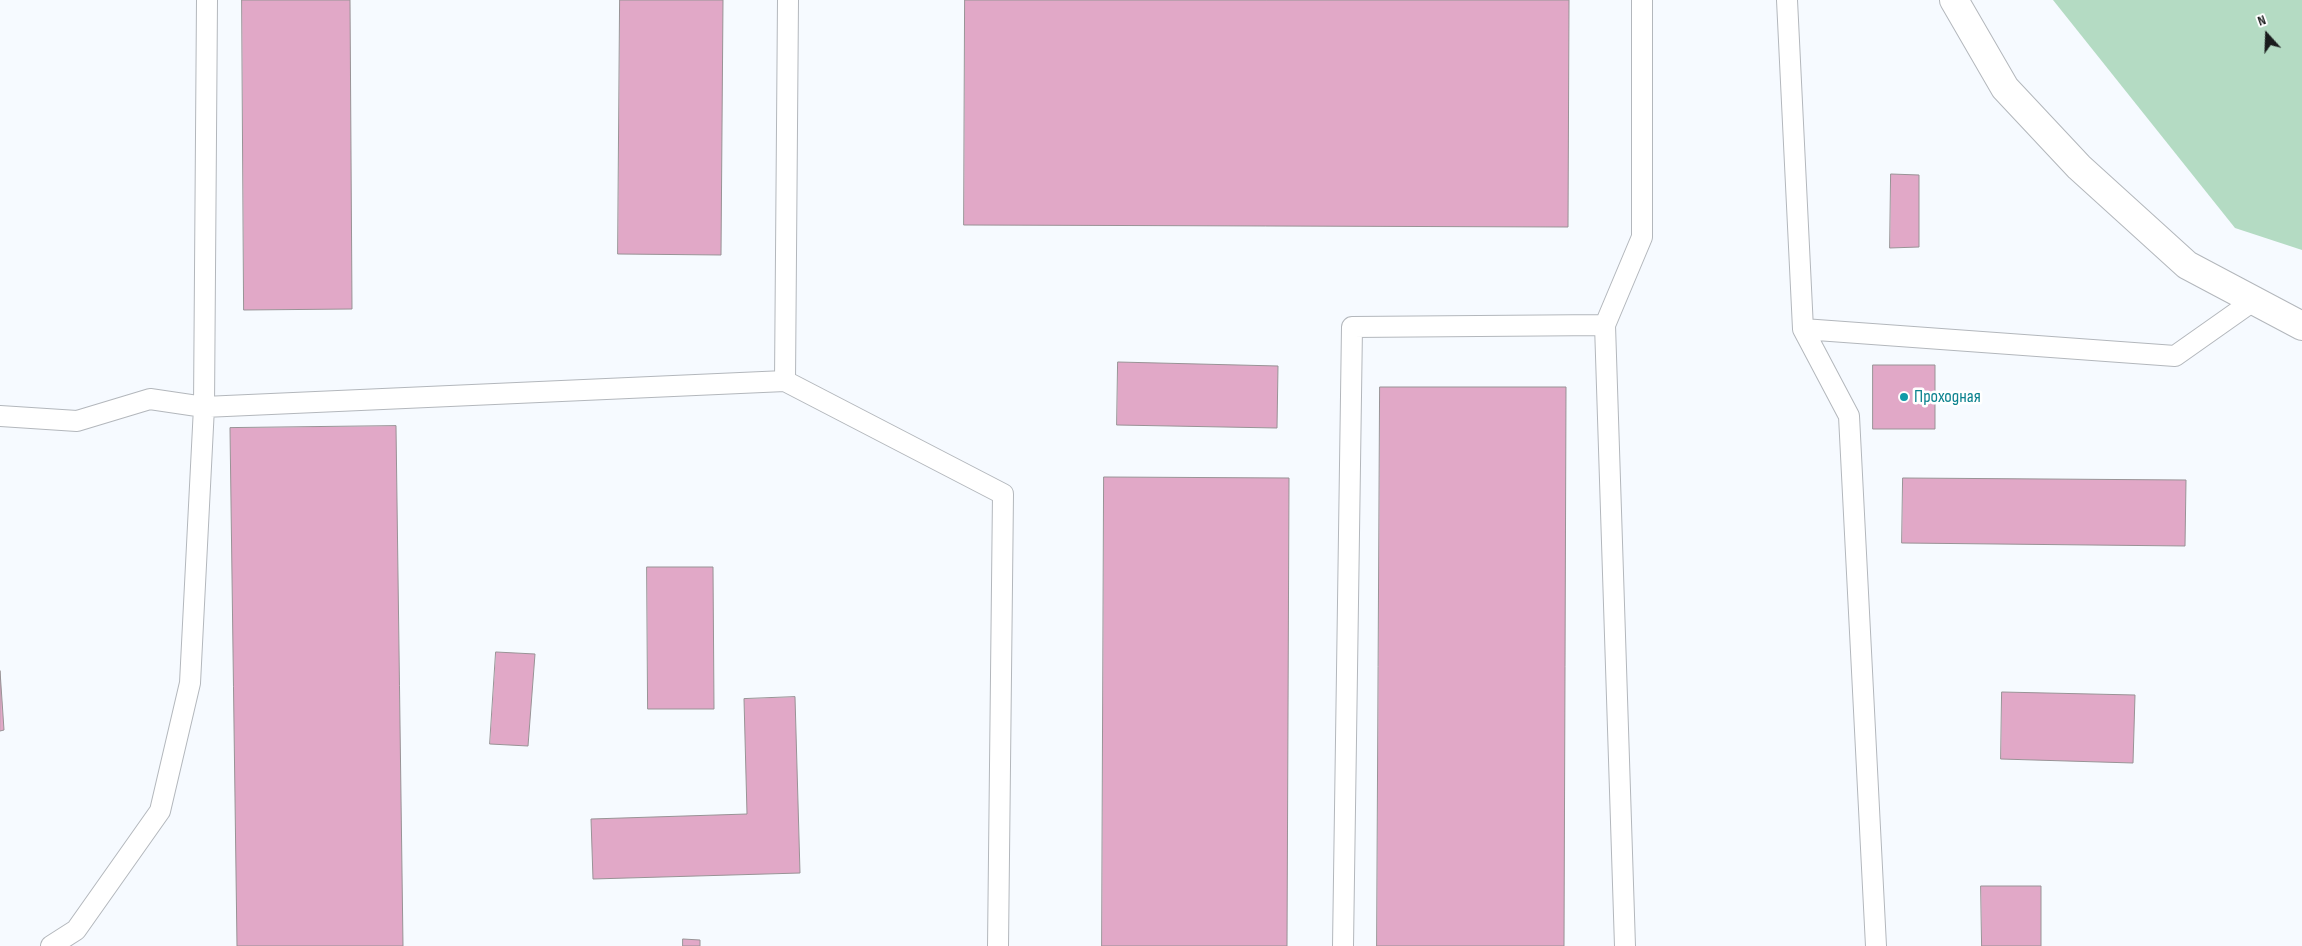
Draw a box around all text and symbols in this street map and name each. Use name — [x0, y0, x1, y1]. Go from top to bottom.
north arrow — [2242, 10, 2292, 60]
text: N — [2255, 11, 2268, 30]
place label: Проходная — [1914, 386, 1981, 408]
marker: Проходная — [1898, 391, 1910, 403]

